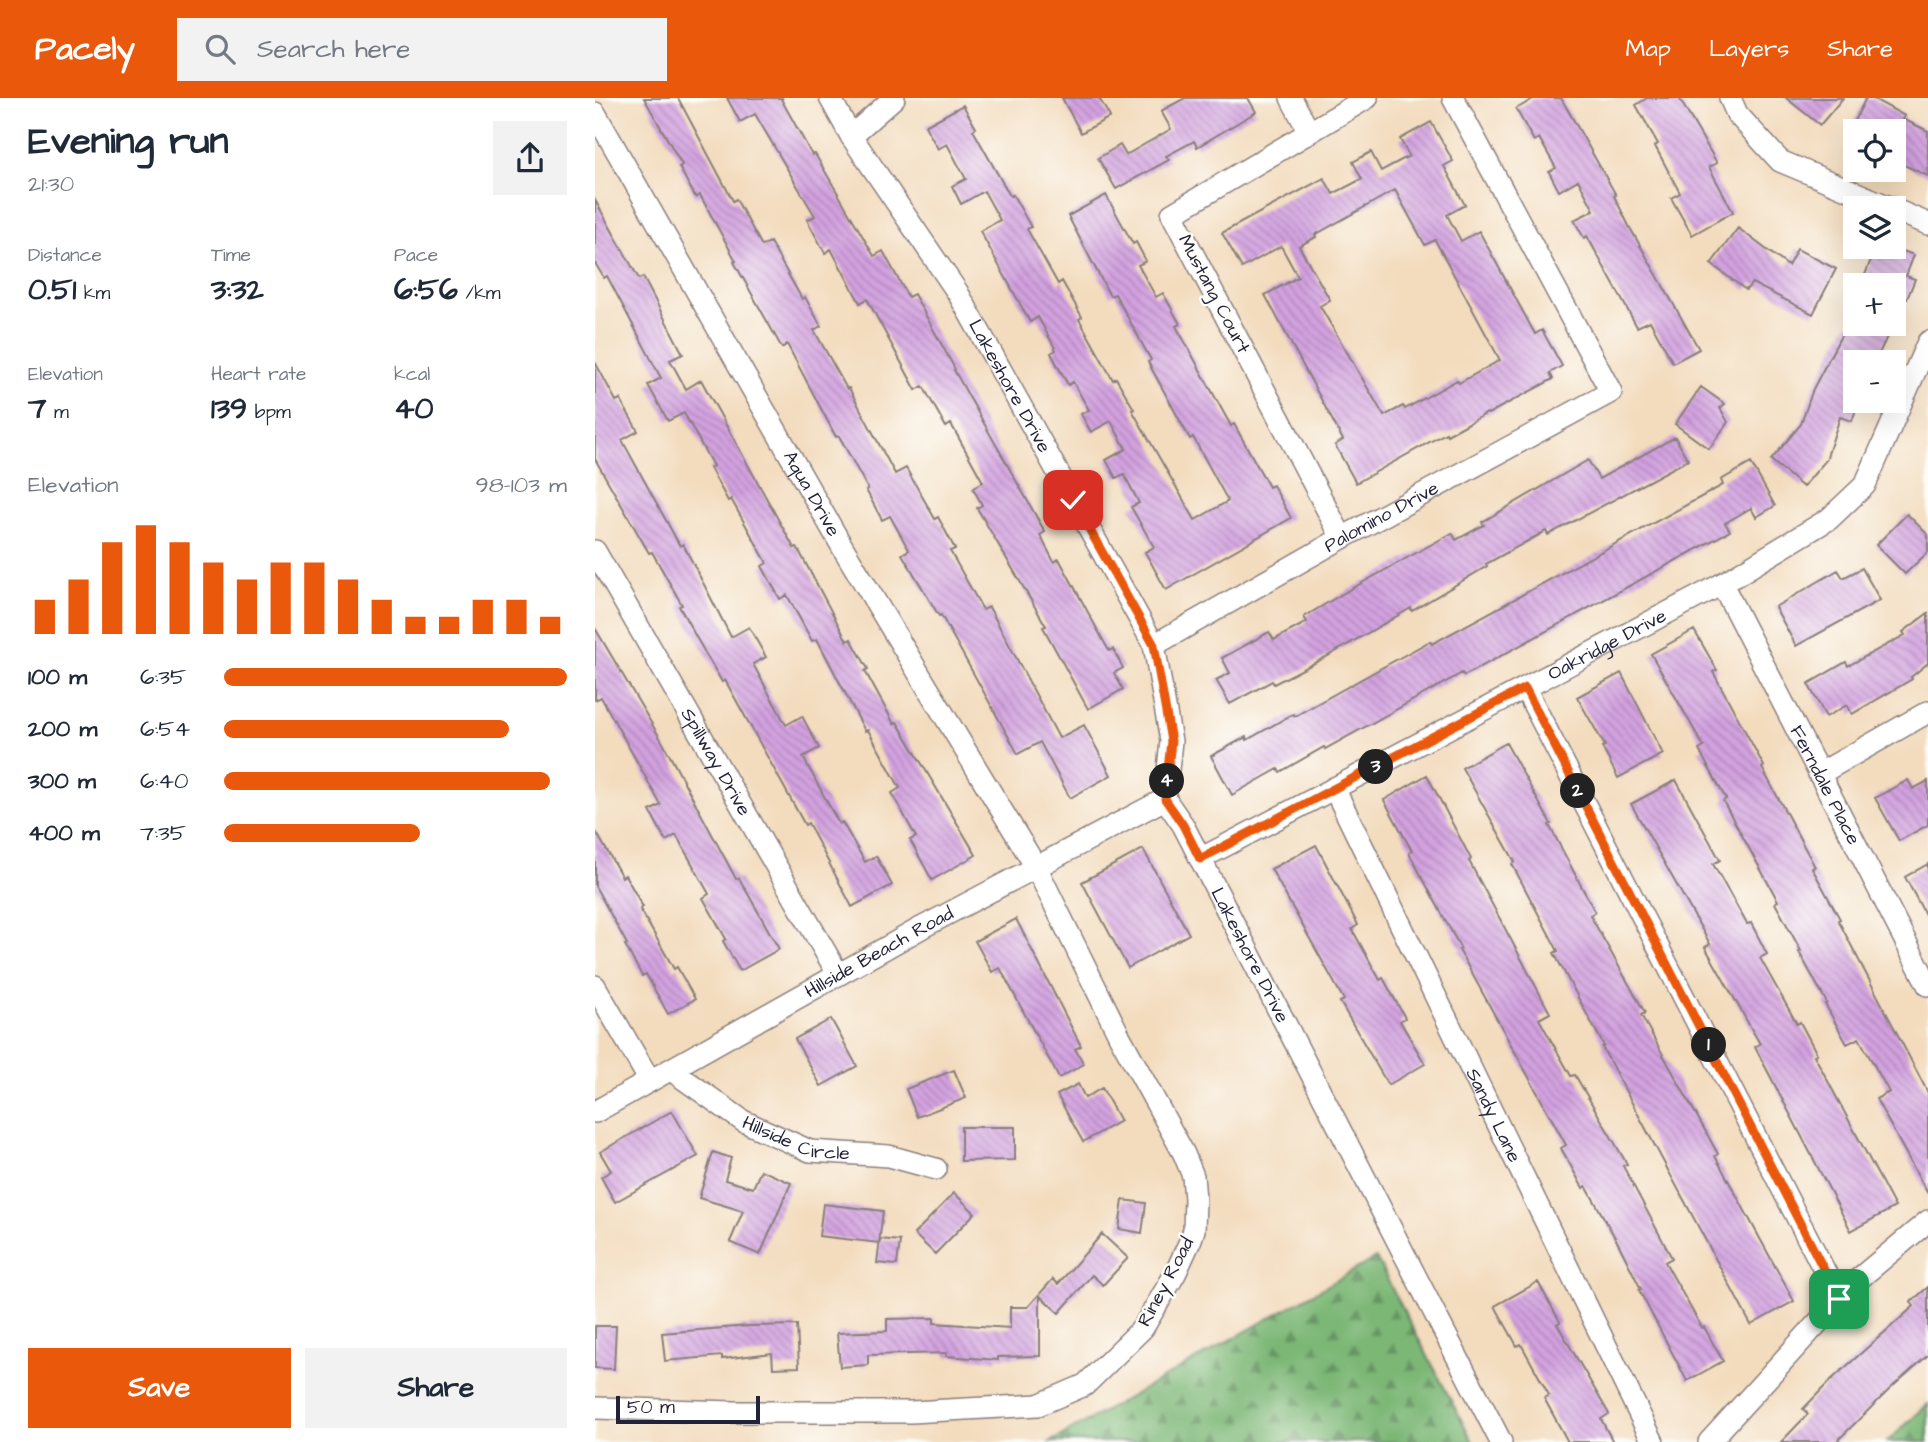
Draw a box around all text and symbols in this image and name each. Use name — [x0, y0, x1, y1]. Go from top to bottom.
search box — [177, 18, 667, 81]
text: Pacely — [35, 26, 135, 72]
icon: search — [201, 30, 239, 68]
text: Search here — [257, 31, 410, 67]
text: Map — [1626, 32, 1671, 66]
text: Layers — [1709, 32, 1789, 66]
text: Share — [1827, 32, 1893, 66]
text: Evening run — [28, 116, 229, 168]
map controls — [1843, 119, 1906, 413]
button: locate — [1843, 119, 1906, 182]
button: share — [493, 121, 567, 195]
text: 21:30 — [28, 168, 74, 200]
button: layers — [1843, 196, 1906, 259]
street label: Mustang Court — [1170, 230, 1257, 359]
text: Distance — [28, 242, 102, 269]
text: Time — [211, 242, 251, 269]
text: Pace — [394, 242, 438, 269]
text: 0.51 — [28, 269, 76, 311]
text: 3:32 — [211, 269, 264, 311]
text: 6:56 — [394, 269, 458, 311]
button: + — [1843, 273, 1906, 336]
text: km — [76, 280, 110, 307]
text: /km — [458, 280, 501, 307]
street label: Lakeshore Drive — [962, 315, 1058, 458]
button: − — [1843, 350, 1906, 413]
text: Elevation — [28, 361, 103, 388]
text: Heart rate — [211, 361, 306, 388]
text: kcal — [394, 361, 430, 388]
text: 7 — [28, 388, 46, 430]
text: 139 — [211, 388, 247, 430]
text: 40 — [394, 388, 433, 430]
text: m — [46, 399, 69, 426]
text: bpm — [247, 399, 291, 426]
street label: Aqua Drive — [777, 446, 847, 541]
text: Elevation — [28, 469, 119, 501]
text: 98–103 m — [476, 469, 567, 501]
pin — [1043, 470, 1103, 530]
street label: Palomino Drive — [1319, 475, 1443, 559]
icon: check — [1054, 481, 1092, 519]
street label: Oakridge Drive — [1543, 602, 1671, 687]
text: 100 m — [28, 661, 87, 693]
text: 6:35 — [140, 661, 186, 693]
street label: Spillway Drive — [674, 703, 758, 821]
text: 200 m — [28, 713, 97, 745]
text: 6:54 — [140, 713, 190, 745]
street label: Ferndale Place — [1783, 721, 1867, 849]
pin: 3 — [1359, 750, 1393, 784]
text: 3 — [1371, 753, 1380, 780]
pin: 4 — [1149, 764, 1185, 798]
text: 300 m — [28, 765, 96, 797]
text: 6:40 — [140, 765, 188, 797]
text: 4 — [1160, 767, 1173, 794]
pin: 2 — [1560, 774, 1595, 808]
text: 2 — [1572, 777, 1583, 804]
text: 400 m — [28, 817, 100, 849]
text: 7:35 — [140, 817, 186, 849]
street label: Lakeshore Drive — [1204, 883, 1296, 1027]
street label: Hillside Beach Road — [800, 900, 958, 1004]
pin: 1 — [1691, 1028, 1727, 1062]
text: 1 — [1707, 1031, 1710, 1058]
street label: Sandy Lane — [1459, 1063, 1528, 1167]
street label: Hillside Circle — [738, 1109, 850, 1167]
street label: Riney Road — [1131, 1232, 1202, 1332]
pin — [1809, 1269, 1869, 1329]
icon: arrive — [1820, 1280, 1858, 1318]
button: Save — [28, 1348, 291, 1428]
button: Share — [305, 1348, 567, 1428]
scale bar — [616, 1393, 759, 1425]
text: 50 m — [627, 1394, 675, 1421]

